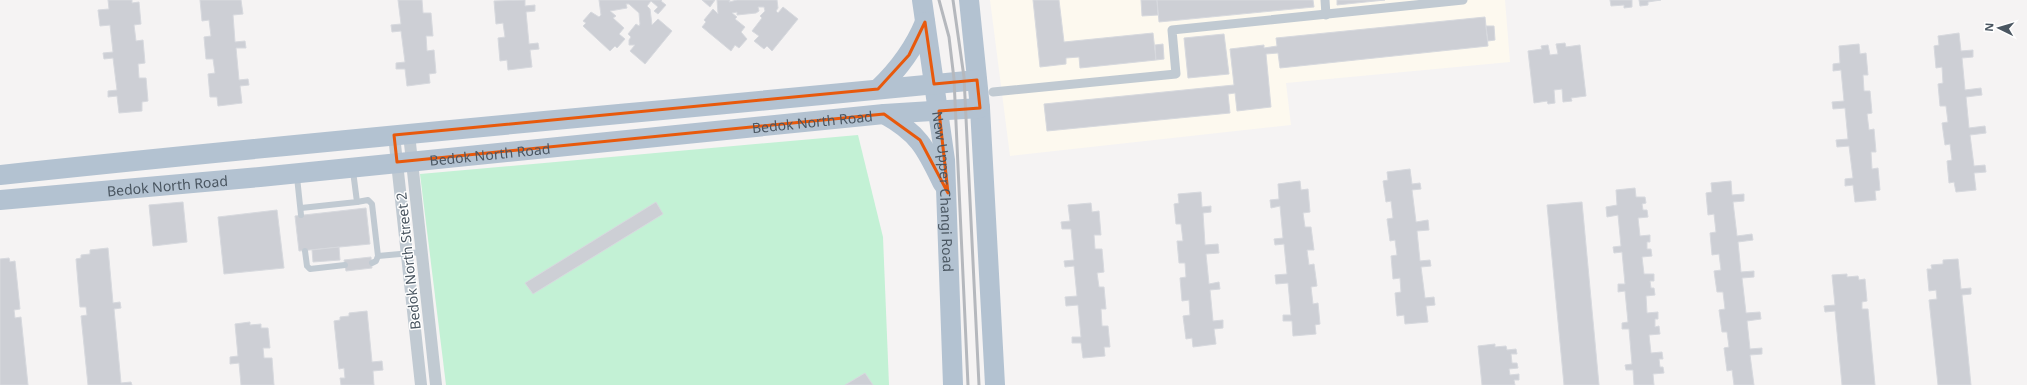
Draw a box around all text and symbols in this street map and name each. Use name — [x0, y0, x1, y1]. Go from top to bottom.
north arrow — [1979, 8, 2019, 48]
text: N — [1981, 22, 1996, 32]
street label: Bedok North Road — [751, 106, 873, 137]
street label: New Upper Changi Road — [929, 110, 958, 272]
street label: Bedok North Road — [429, 138, 551, 169]
street label: Bedok North Road — [106, 170, 229, 200]
street label: Bedok North Street 2 — [391, 191, 425, 331]

